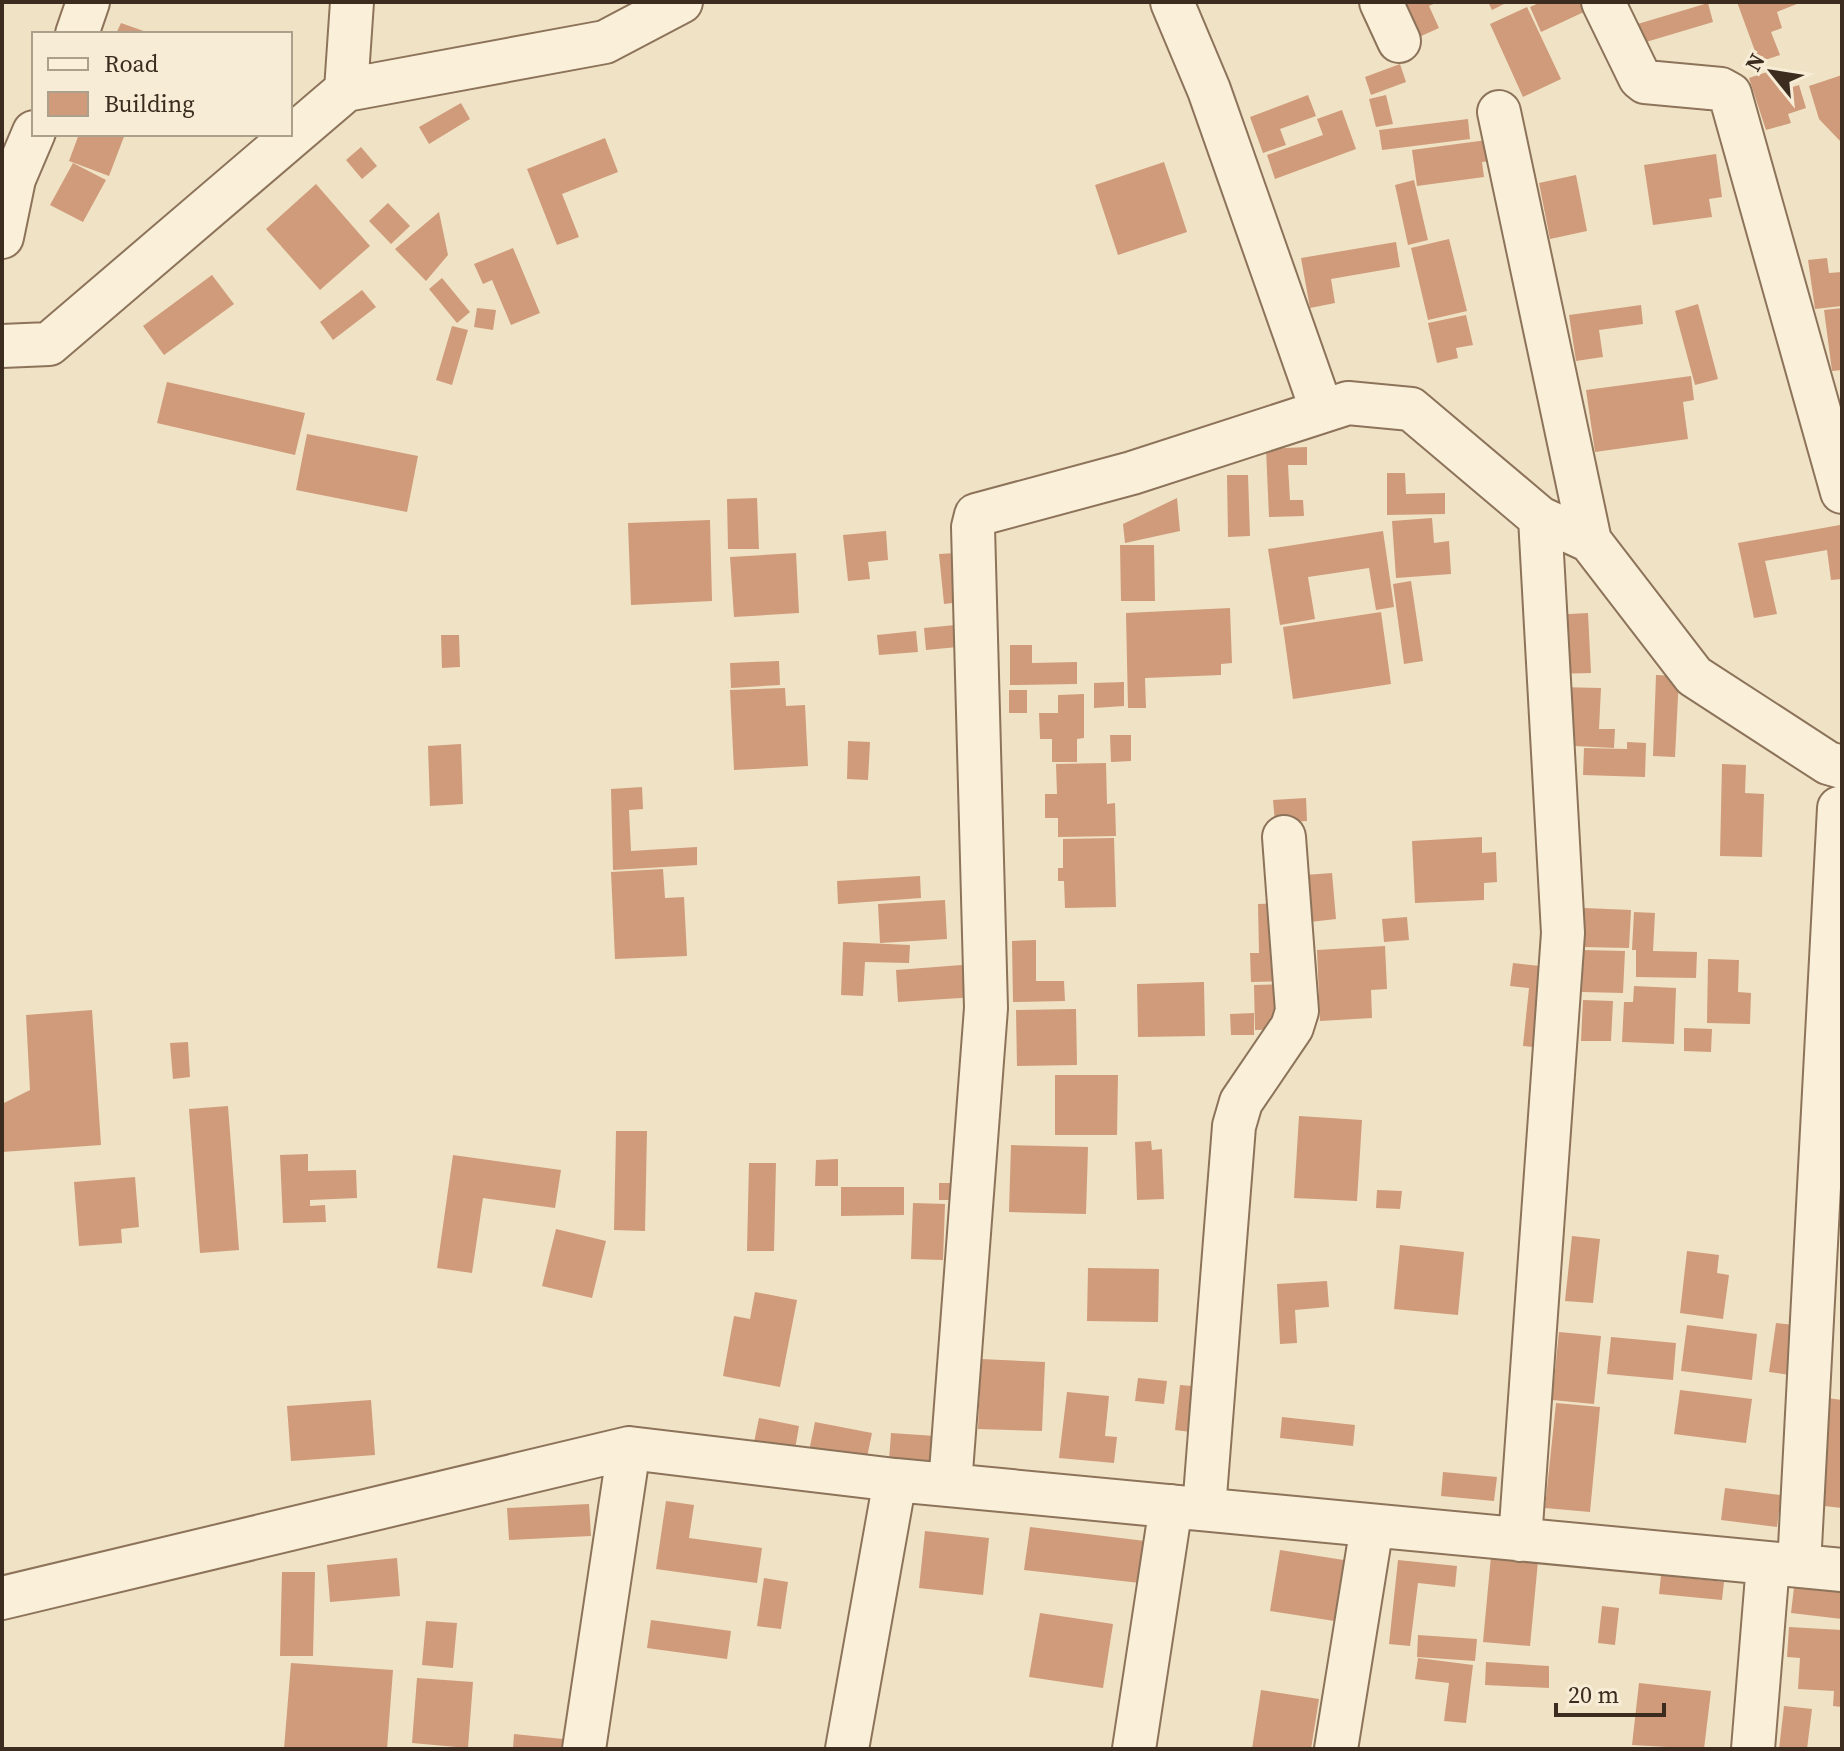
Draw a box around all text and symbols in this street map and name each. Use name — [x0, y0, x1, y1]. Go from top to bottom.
legend — [32, 32, 292, 136]
north arrow — [1732, 32, 1812, 112]
text: Road — [104, 47, 159, 80]
text: N — [1738, 48, 1772, 76]
text: Building — [104, 87, 195, 120]
scale bar — [1556, 1667, 1664, 1717]
text: 20 m — [1568, 1678, 1619, 1711]

